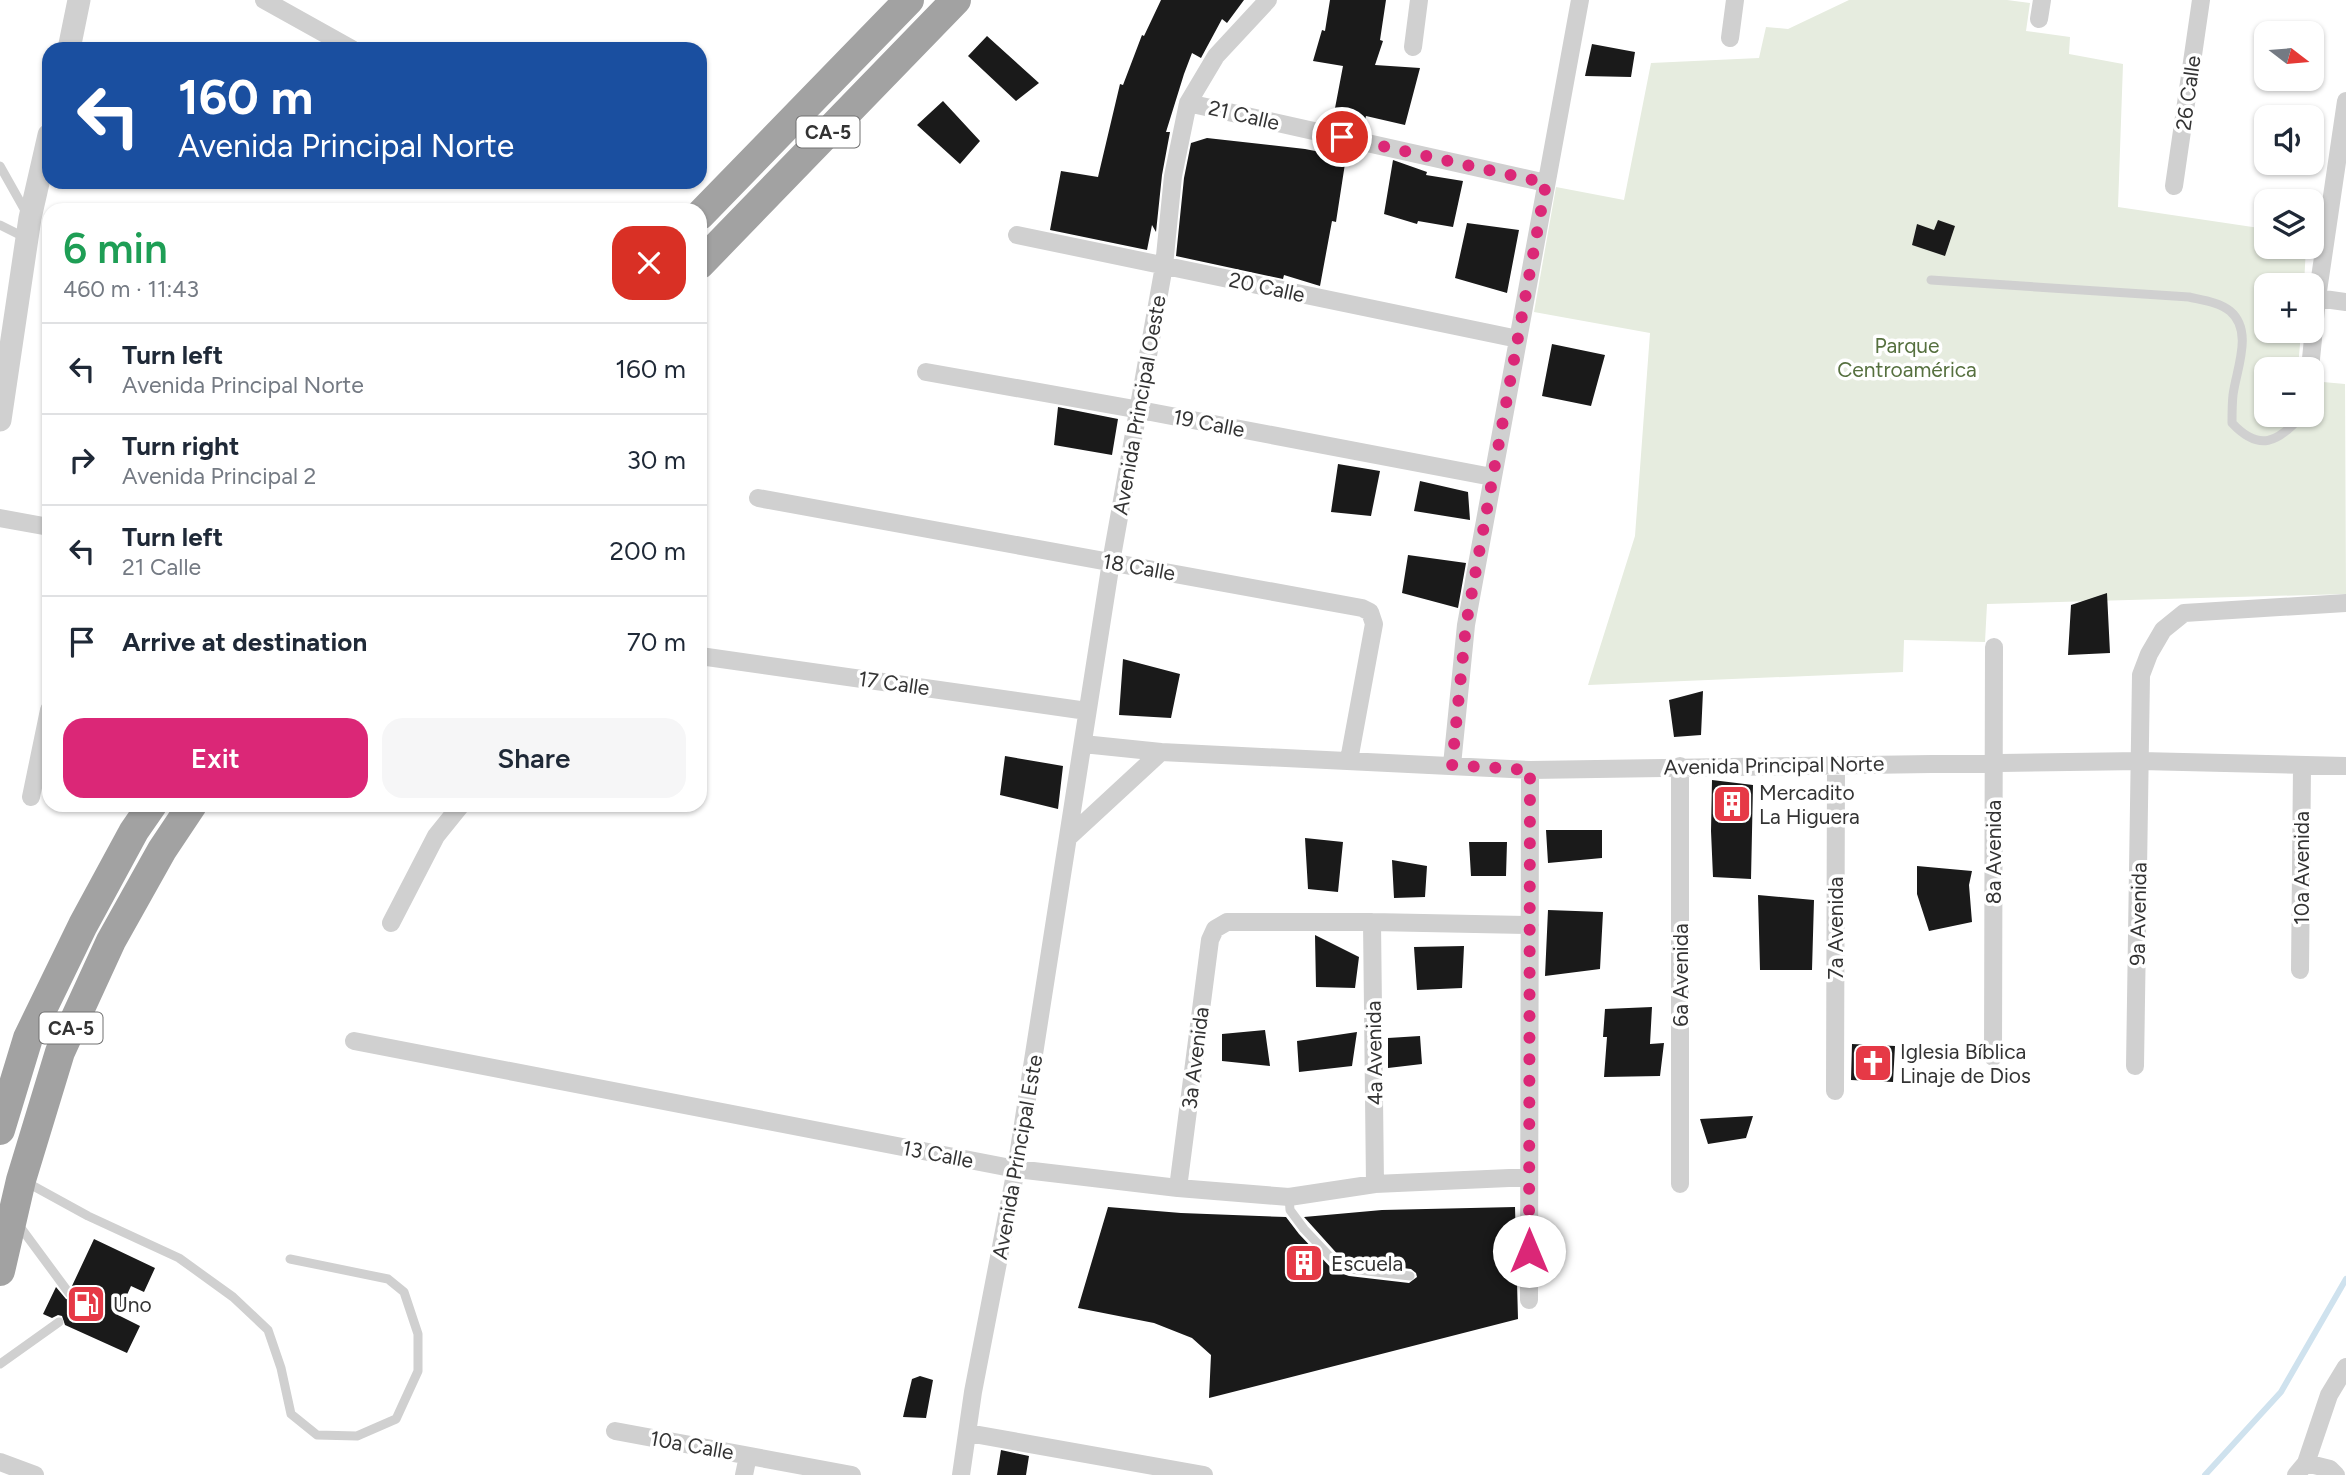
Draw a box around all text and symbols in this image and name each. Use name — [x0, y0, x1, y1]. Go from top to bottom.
north arrow — [2254, 21, 2324, 91]
map controls — [2254, 21, 2324, 427]
street label: 26 Calle — [2170, 54, 2206, 132]
text: 160 m — [178, 67, 313, 126]
icon: left — [63, 70, 154, 161]
street label: 21 Calle — [1206, 95, 1282, 135]
button: sound — [2254, 105, 2324, 175]
pin — [1312, 107, 1372, 167]
road number: CA-5 — [796, 116, 860, 148]
icon: arrive — [1323, 118, 1361, 156]
text: Avenida Principal Norte — [178, 127, 514, 165]
button: layers — [2254, 189, 2324, 259]
text: 6 min — [63, 223, 168, 274]
button: close — [612, 226, 686, 300]
street label: 20 Calle — [1227, 267, 1307, 307]
button: + — [2254, 273, 2324, 343]
text: 460 m · 11:43 — [63, 275, 199, 303]
street label: Avenida Principal Oeste — [1107, 293, 1171, 517]
park label: Parque Centroamérica — [1837, 333, 1977, 382]
text: Turn left — [122, 339, 223, 371]
icon: left — [63, 350, 101, 388]
text: 160 m — [615, 353, 686, 385]
button: − — [2254, 357, 2324, 427]
text: Avenida Principal Norte — [122, 371, 364, 399]
street label: 19 Calle — [1171, 404, 1247, 442]
text: Turn right — [122, 430, 239, 462]
icon: right — [63, 441, 101, 479]
text: 30 m — [627, 444, 686, 476]
text: Avenida Principal 2 — [122, 462, 316, 490]
text: Turn left — [122, 521, 223, 553]
icon: left — [63, 532, 101, 570]
text: 200 m — [610, 535, 686, 567]
street label: 18 Calle — [1101, 548, 1177, 586]
text: 21 Calle — [122, 553, 201, 581]
icon: arrive — [63, 623, 101, 661]
text: Arrive at destination — [122, 626, 367, 658]
text: 70 m — [627, 626, 686, 658]
street label: 17 Calle — [857, 666, 931, 700]
button: Exit — [63, 718, 368, 798]
button: Share — [382, 718, 686, 798]
street label: Avenida Principal Norte — [1663, 751, 1885, 779]
place label: Mercadito La Higuera — [1759, 780, 1860, 829]
building icon: Mercadito La Higuera — [1711, 783, 1753, 825]
street label: 8a Avenida — [1981, 800, 2006, 904]
street label: 10a Avenida — [2289, 811, 2314, 925]
street label: 9a Avenida — [2125, 862, 2151, 966]
street label: 7a Avenida — [1823, 877, 1848, 979]
street label: 6a Avenida — [1668, 923, 1693, 1027]
street label: 4a Avenida — [1361, 1000, 1387, 1106]
street label: 3a Avenida — [1176, 1005, 1214, 1111]
road number: CA-5 — [40, 1012, 102, 1044]
place label: Iglesia Bíblica Linaje de Dios — [1900, 1039, 2031, 1088]
church icon: Iglesia Bíblica Linaje de Dios — [1852, 1042, 1894, 1084]
street label: Avenida Principal Este — [987, 1053, 1047, 1261]
street label: 13 Calle — [900, 1135, 976, 1173]
position arrow — [1492, 1214, 1566, 1288]
building icon: Escuela — [1283, 1242, 1325, 1284]
place label: Escuela — [1331, 1251, 1403, 1276]
fuel station icon: Uno — [65, 1283, 107, 1325]
place label: Uno — [113, 1292, 152, 1317]
street label: 10a Calle — [648, 1425, 736, 1465]

